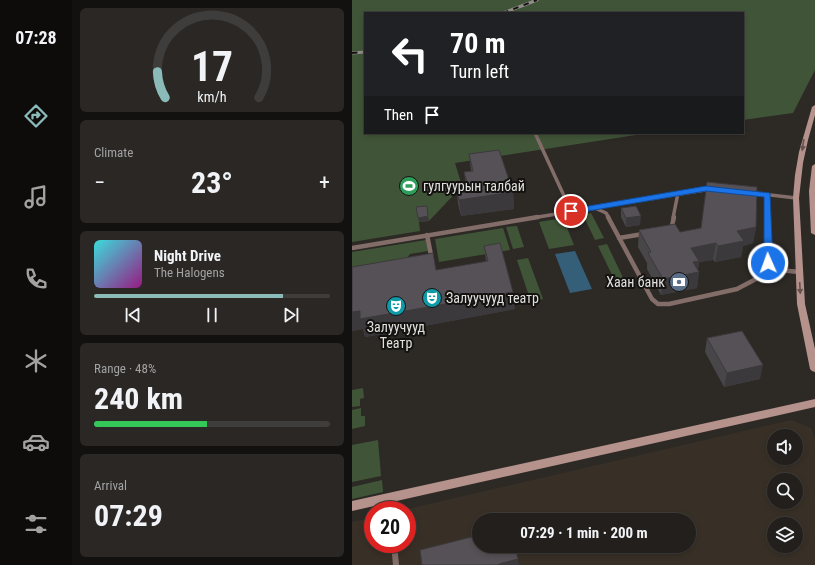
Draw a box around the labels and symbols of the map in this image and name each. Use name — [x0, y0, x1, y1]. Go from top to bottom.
one-way arrow — [800, 138, 806, 151]
sports icon: гулгуурын талбай — [398, 175, 420, 197]
place label: гулгуурын талбай — [423, 178, 525, 194]
pin — [554, 194, 588, 228]
position arrow — [747, 242, 789, 284]
bank icon: Хаан банк — [668, 271, 690, 293]
place label: Хаан банк — [606, 274, 665, 290]
one-way arrow — [797, 282, 803, 295]
theatre icon: Залуучууд театр — [421, 287, 443, 309]
place label: Залуучууд театр — [446, 290, 539, 306]
theatre icon: Залуучууд Театр — [385, 295, 407, 317]
place label: Залуучууд Театр — [367, 319, 426, 351]
speed limit sign: 20 — [364, 501, 416, 553]

